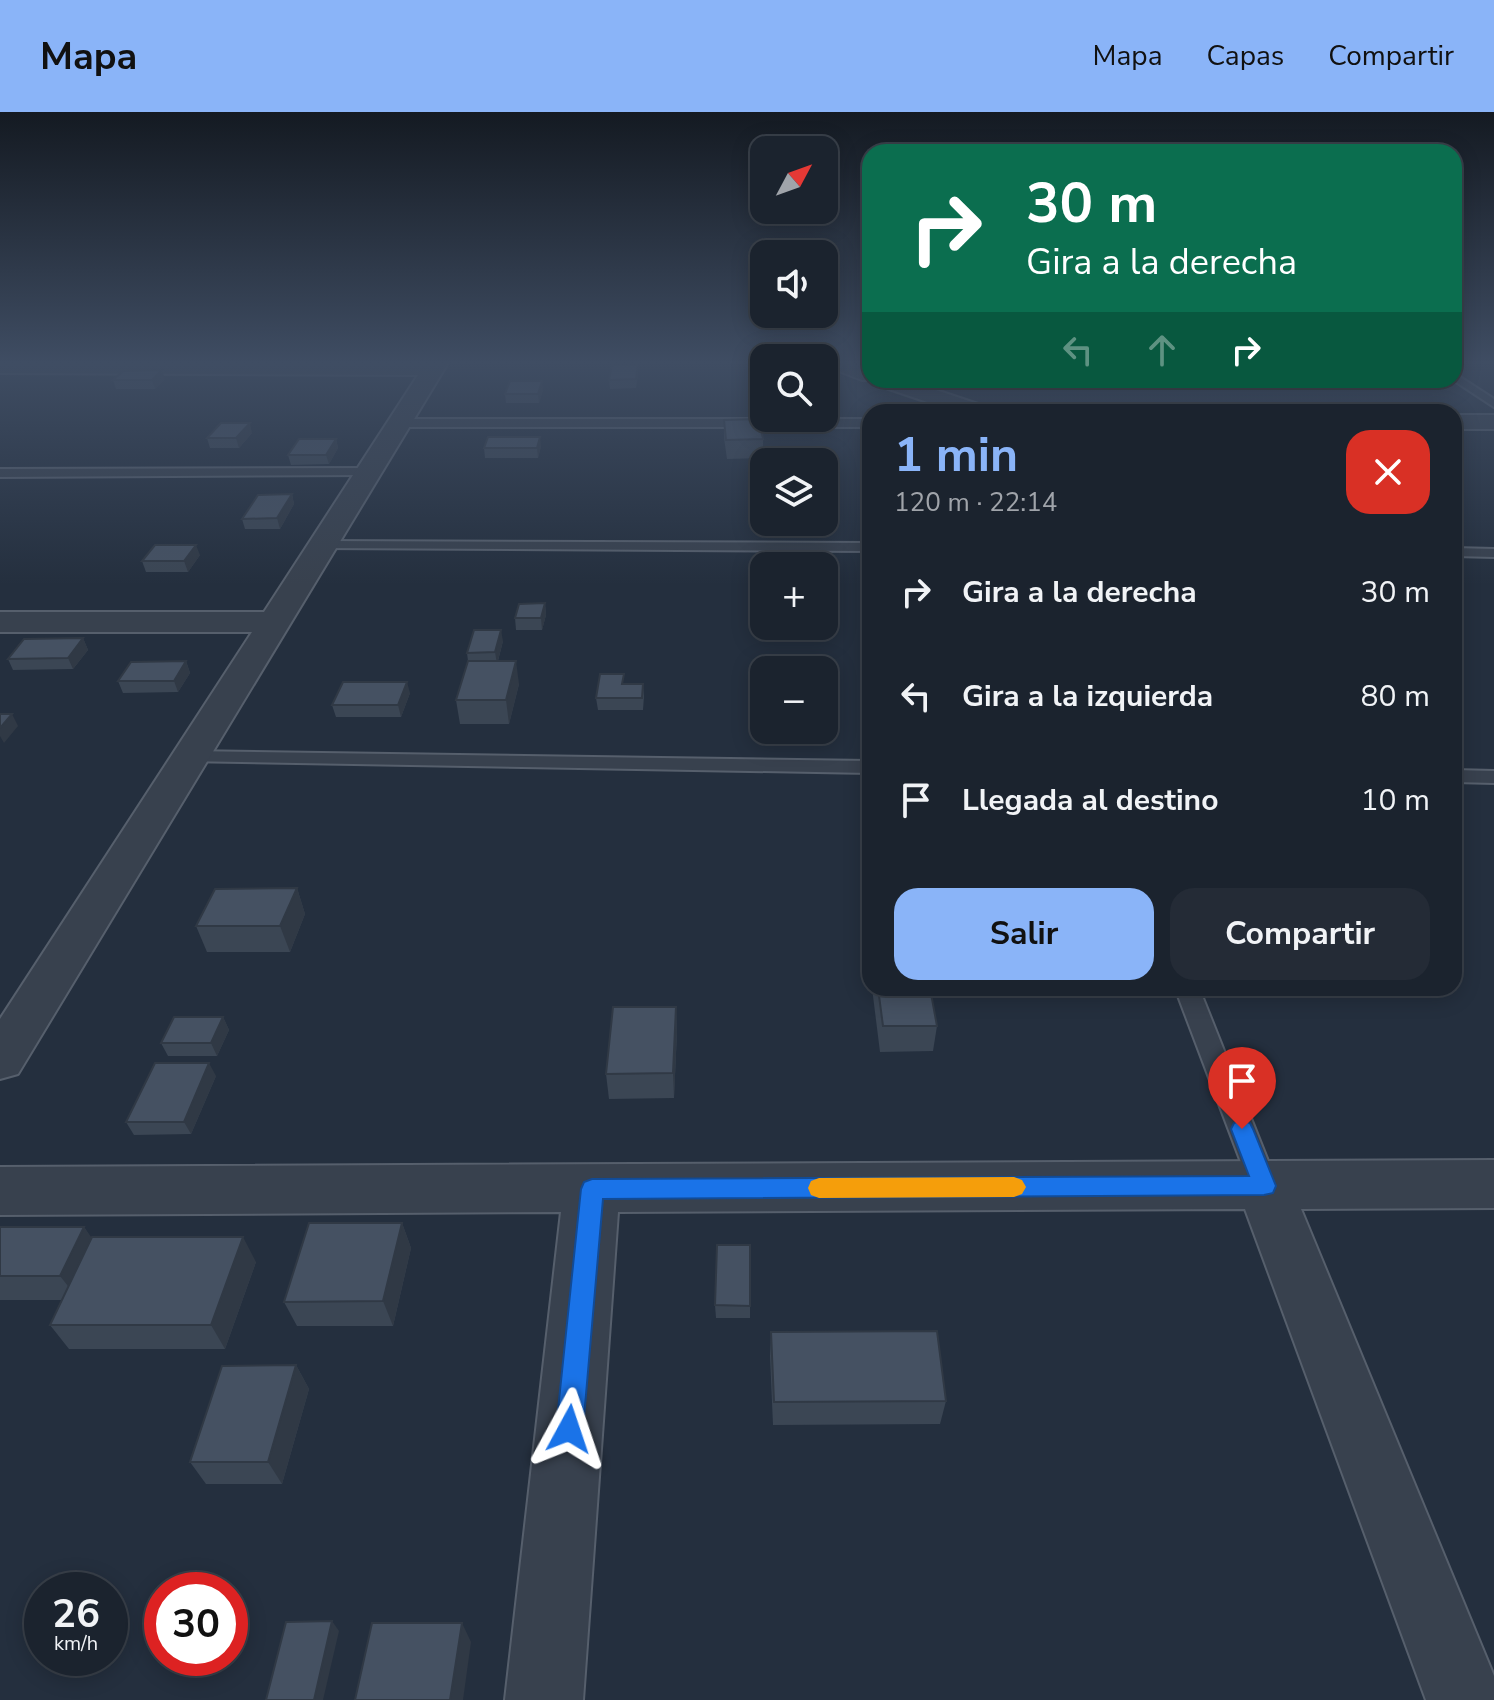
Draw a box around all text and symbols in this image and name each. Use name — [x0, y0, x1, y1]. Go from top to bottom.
text: Mapa — [40, 31, 137, 82]
text: Mapa — [1093, 37, 1162, 75]
text: Capas — [1206, 37, 1284, 75]
text: Compartir — [1328, 37, 1454, 75]
north arrow — [750, 136, 838, 224]
map controls — [750, 136, 838, 744]
text: 30 m — [1026, 165, 1157, 242]
icon: right — [894, 176, 998, 280]
text: Gira a la derecha — [1026, 238, 1297, 287]
button: sound — [750, 240, 838, 328]
icon: left — [1056, 328, 1100, 372]
icon: ahead — [1140, 328, 1184, 372]
icon: right — [1224, 328, 1268, 372]
button: search — [750, 344, 838, 432]
text: 1 min — [894, 422, 1018, 488]
button: close — [1346, 430, 1430, 514]
button: layers — [750, 448, 838, 536]
text: 120 m · 22:14 — [894, 485, 1057, 520]
button: + — [750, 552, 838, 640]
icon: right — [894, 570, 938, 614]
text: Gira a la derecha — [962, 572, 1197, 613]
text: 30 m — [1361, 572, 1430, 613]
button: − — [750, 656, 838, 744]
icon: left — [894, 674, 938, 718]
text: Gira a la izquierda — [962, 676, 1213, 717]
text: 80 m — [1361, 676, 1430, 717]
icon: arrive — [894, 778, 938, 822]
text: Llegada al destino — [962, 780, 1218, 821]
text: 10 m — [1361, 780, 1430, 821]
button: Salir — [894, 888, 1154, 980]
button: Compartir — [1170, 888, 1430, 980]
pin — [1208, 1047, 1276, 1129]
icon: arrive — [1220, 1059, 1264, 1103]
position arrow — [527, 1387, 611, 1471]
speed limit sign: 30 — [144, 1572, 248, 1676]
text: 26 — [52, 1587, 100, 1641]
text: km/h — [54, 1630, 98, 1657]

